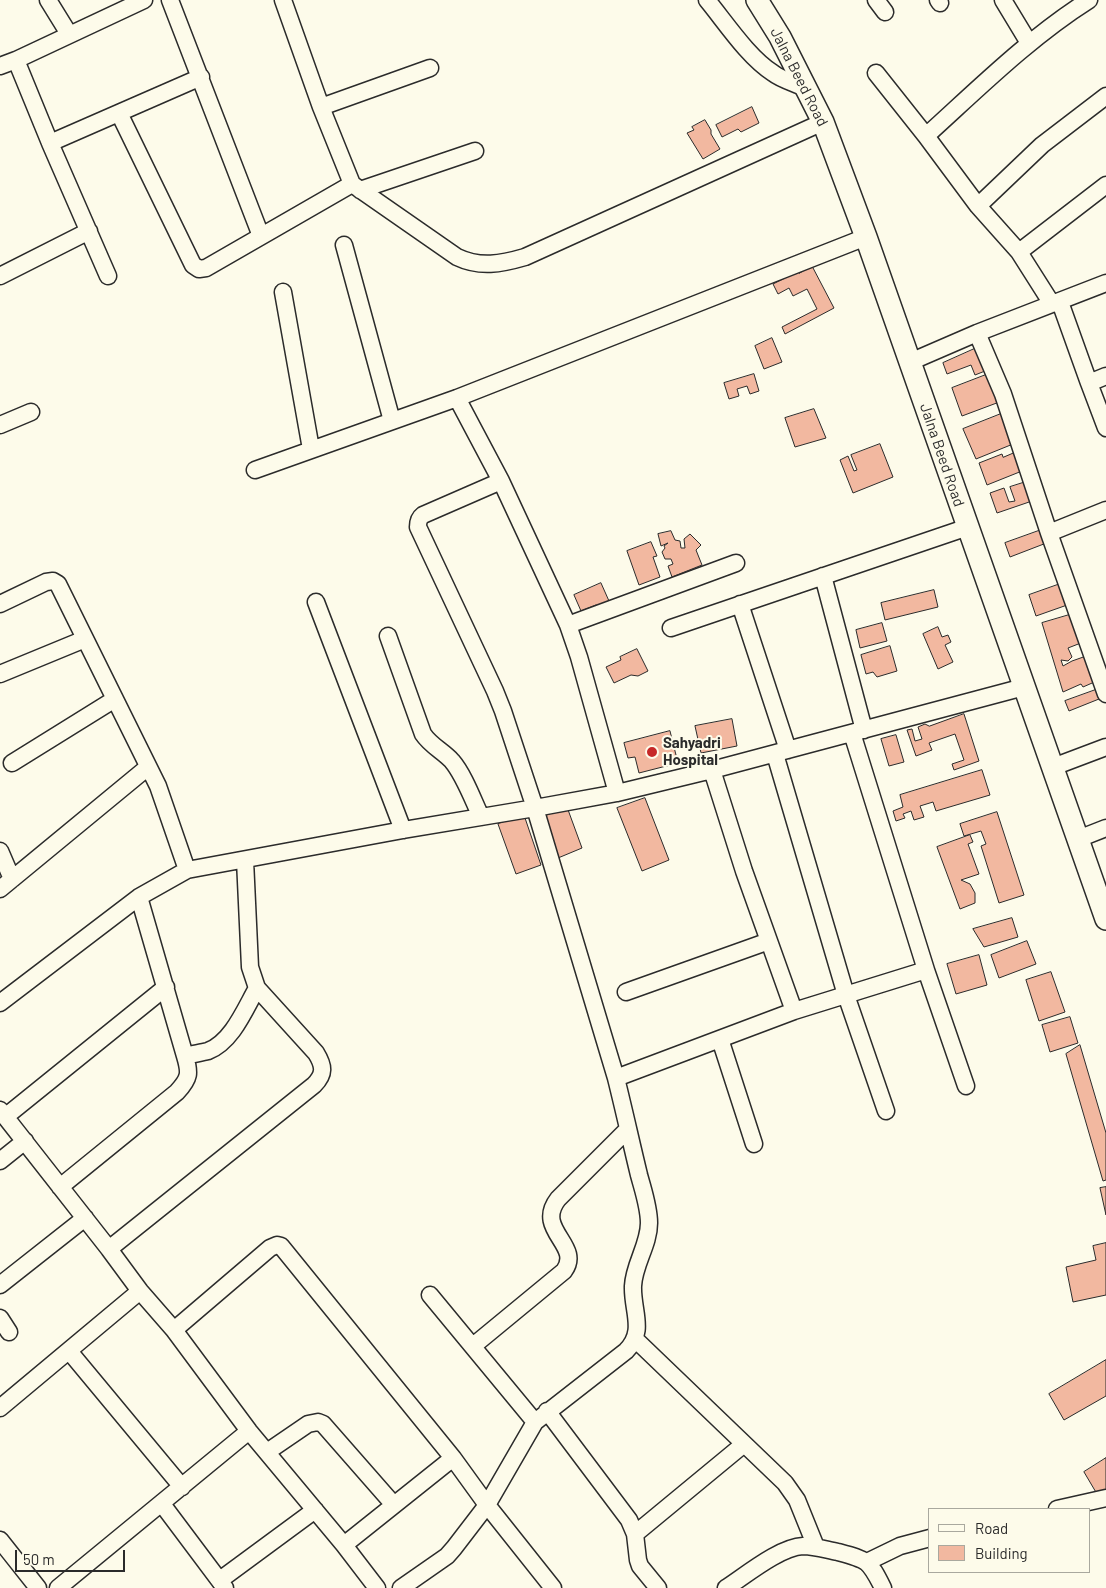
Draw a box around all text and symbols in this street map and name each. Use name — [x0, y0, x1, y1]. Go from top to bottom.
street label: Jalna Beed Road — [766, 25, 832, 129]
street label: Jalna Beed Road — [916, 401, 968, 509]
place label: Sahyadri Hospital — [663, 734, 721, 769]
marker: Sahyadri Hospital — [645, 745, 659, 759]
legend — [928, 1508, 1091, 1573]
text: Road — [975, 1519, 1008, 1537]
scale bar — [18, 1540, 128, 1572]
text: Building — [975, 1544, 1028, 1562]
text: 50 m — [23, 1550, 55, 1568]

